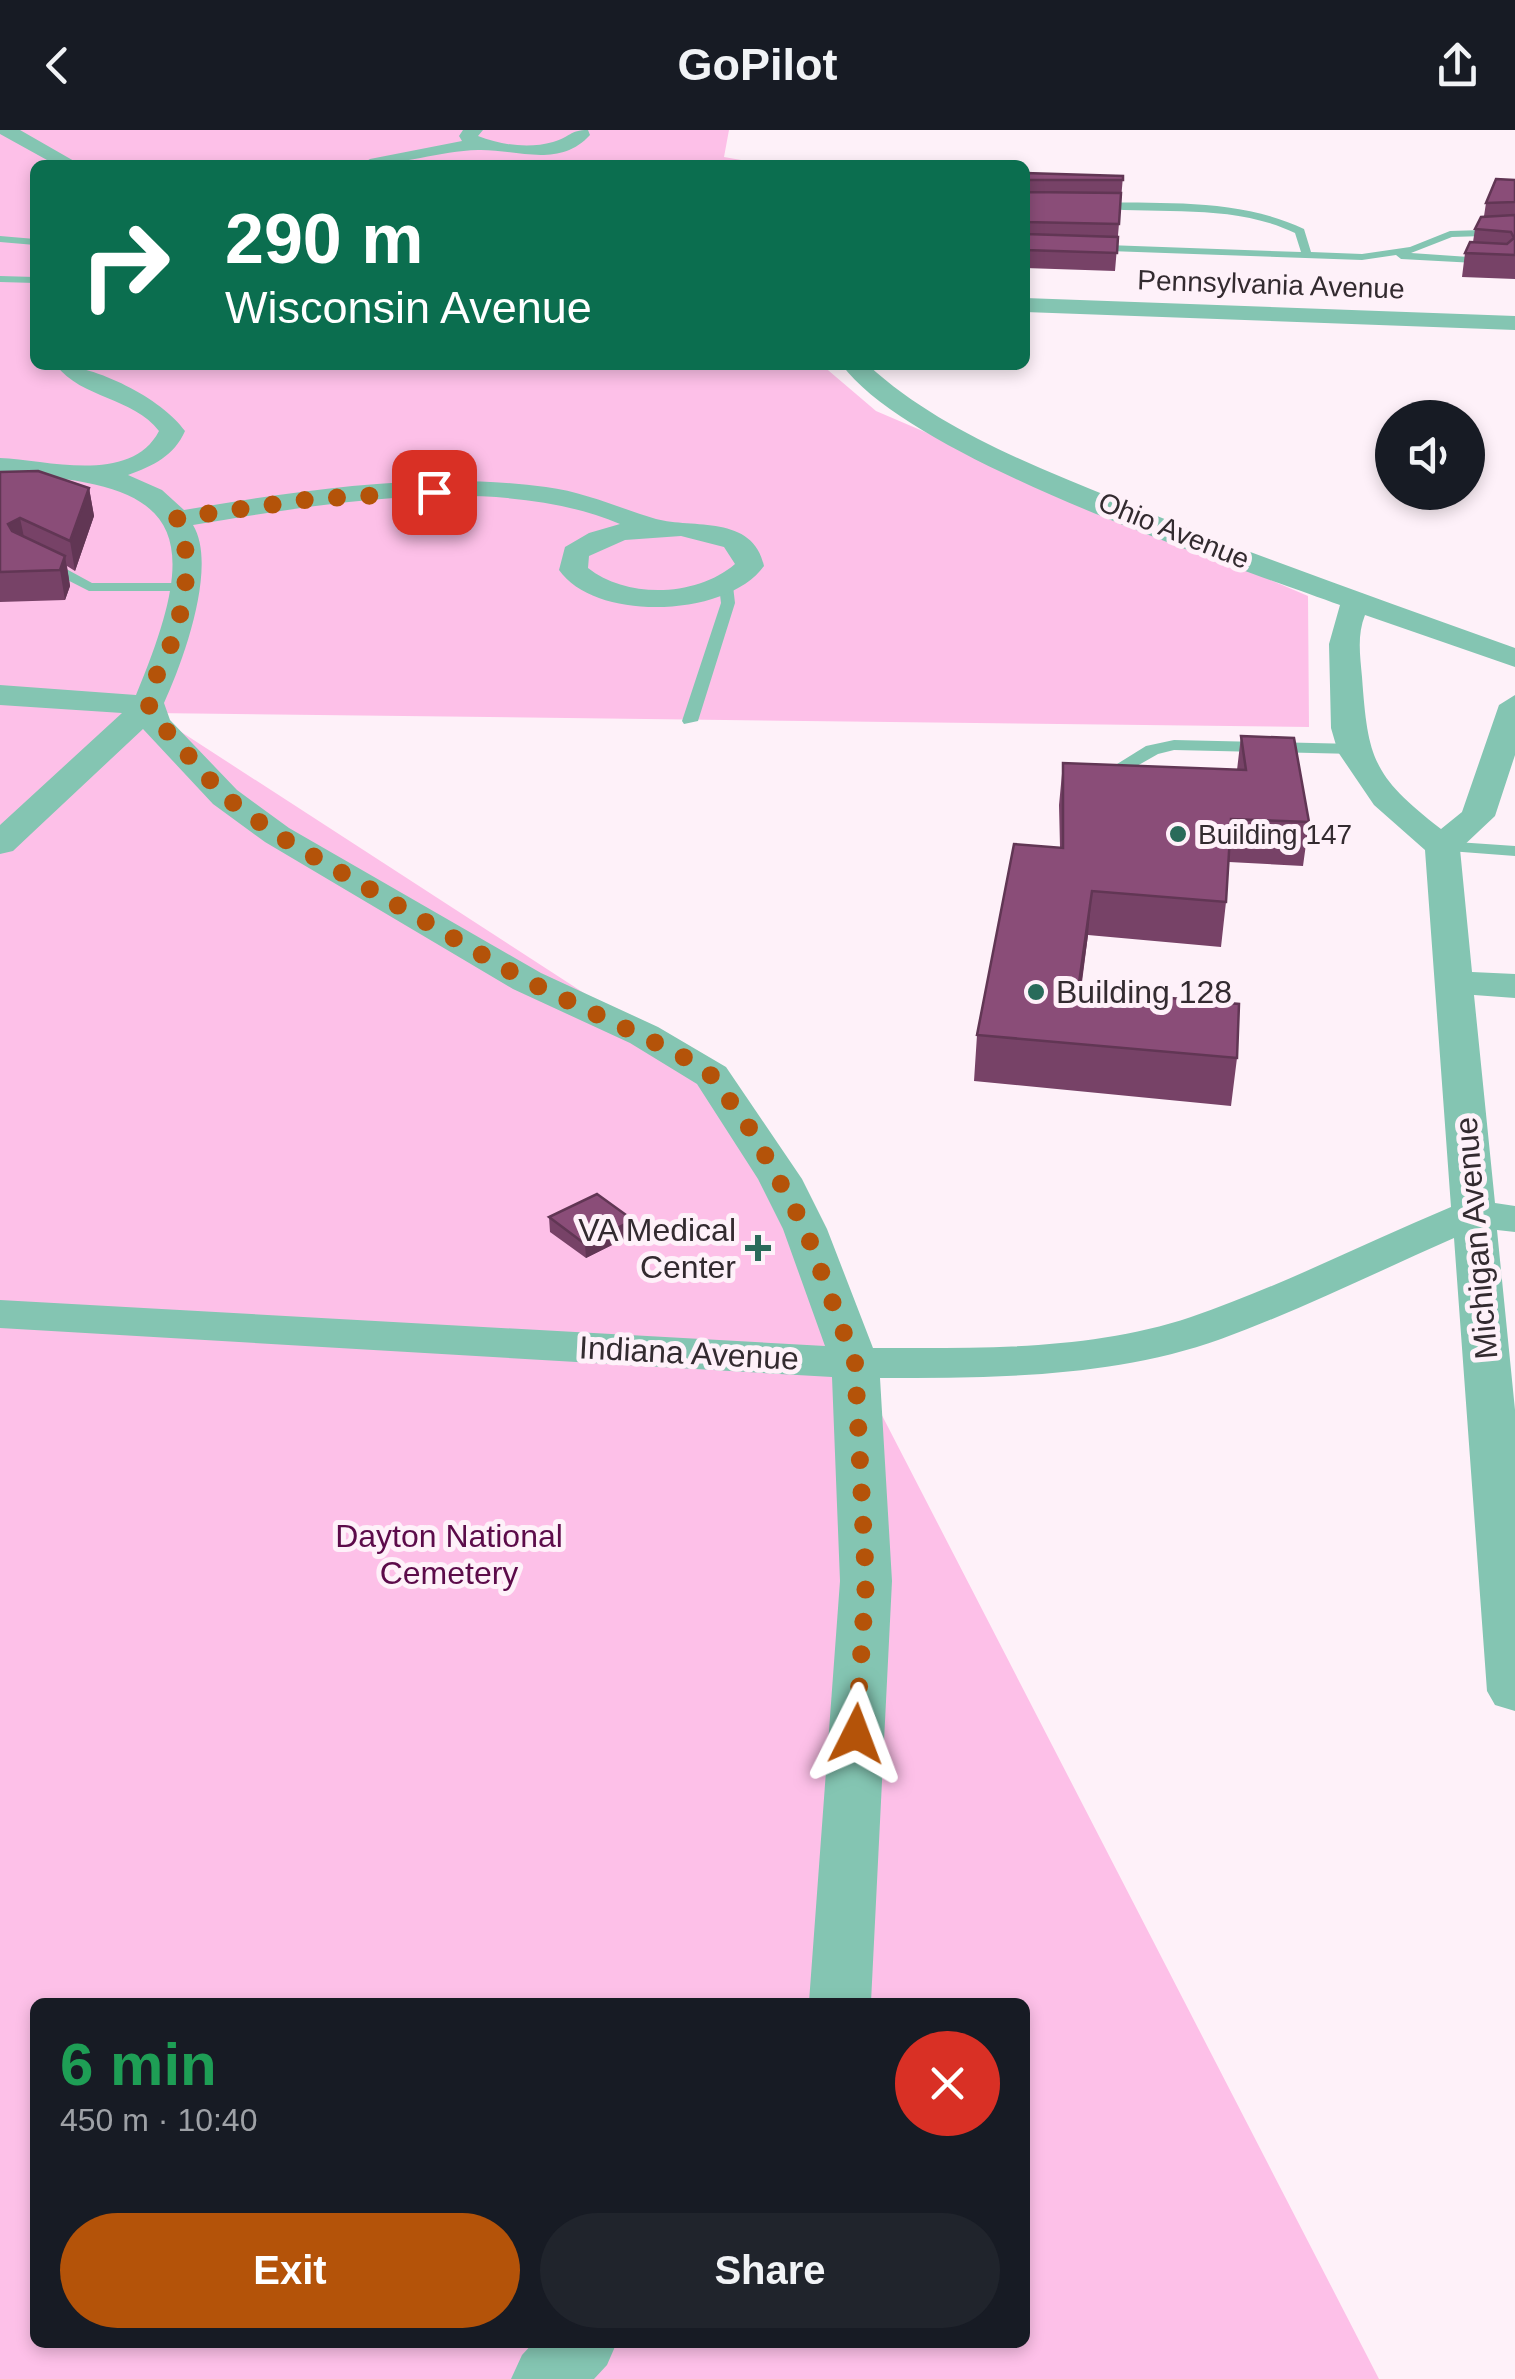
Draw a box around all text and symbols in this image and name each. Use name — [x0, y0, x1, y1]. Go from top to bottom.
icon: back — [30, 38, 85, 93]
icon: share — [1430, 38, 1485, 93]
text: GoPilot — [678, 39, 837, 90]
icon: right — [60, 200, 190, 330]
text: 290 m — [225, 200, 423, 278]
street label: Pennsylvania Avenue — [1137, 264, 1405, 305]
text: Wisconsin Avenue — [225, 282, 592, 333]
map controls — [1375, 400, 1485, 510]
button: sound — [1375, 400, 1485, 510]
pin — [392, 450, 477, 535]
icon: arrive — [407, 465, 462, 520]
street label: Ohio Avenue — [1094, 486, 1254, 575]
place label: Building 147 — [1198, 819, 1352, 850]
marker: Building 147 — [1167, 823, 1189, 845]
place label: Building 128 — [1056, 974, 1232, 1010]
marker: Building 128 — [1025, 981, 1047, 1003]
street label: Michigan Avenue — [1447, 1115, 1505, 1361]
place label: VA Medical Center — [578, 1212, 736, 1285]
marker: VA Medical Center — [745, 1235, 771, 1261]
street label: Indiana Avenue — [578, 1329, 800, 1377]
park label: Dayton National Cemetery — [335, 1518, 563, 1591]
position arrow — [804, 1682, 908, 1786]
text: 6 min — [60, 2031, 217, 2098]
button: close — [895, 2031, 1000, 2136]
text: 450 m · 10:40 — [60, 2102, 257, 2138]
button: Exit — [60, 2213, 520, 2328]
button: Share — [540, 2213, 1000, 2328]

